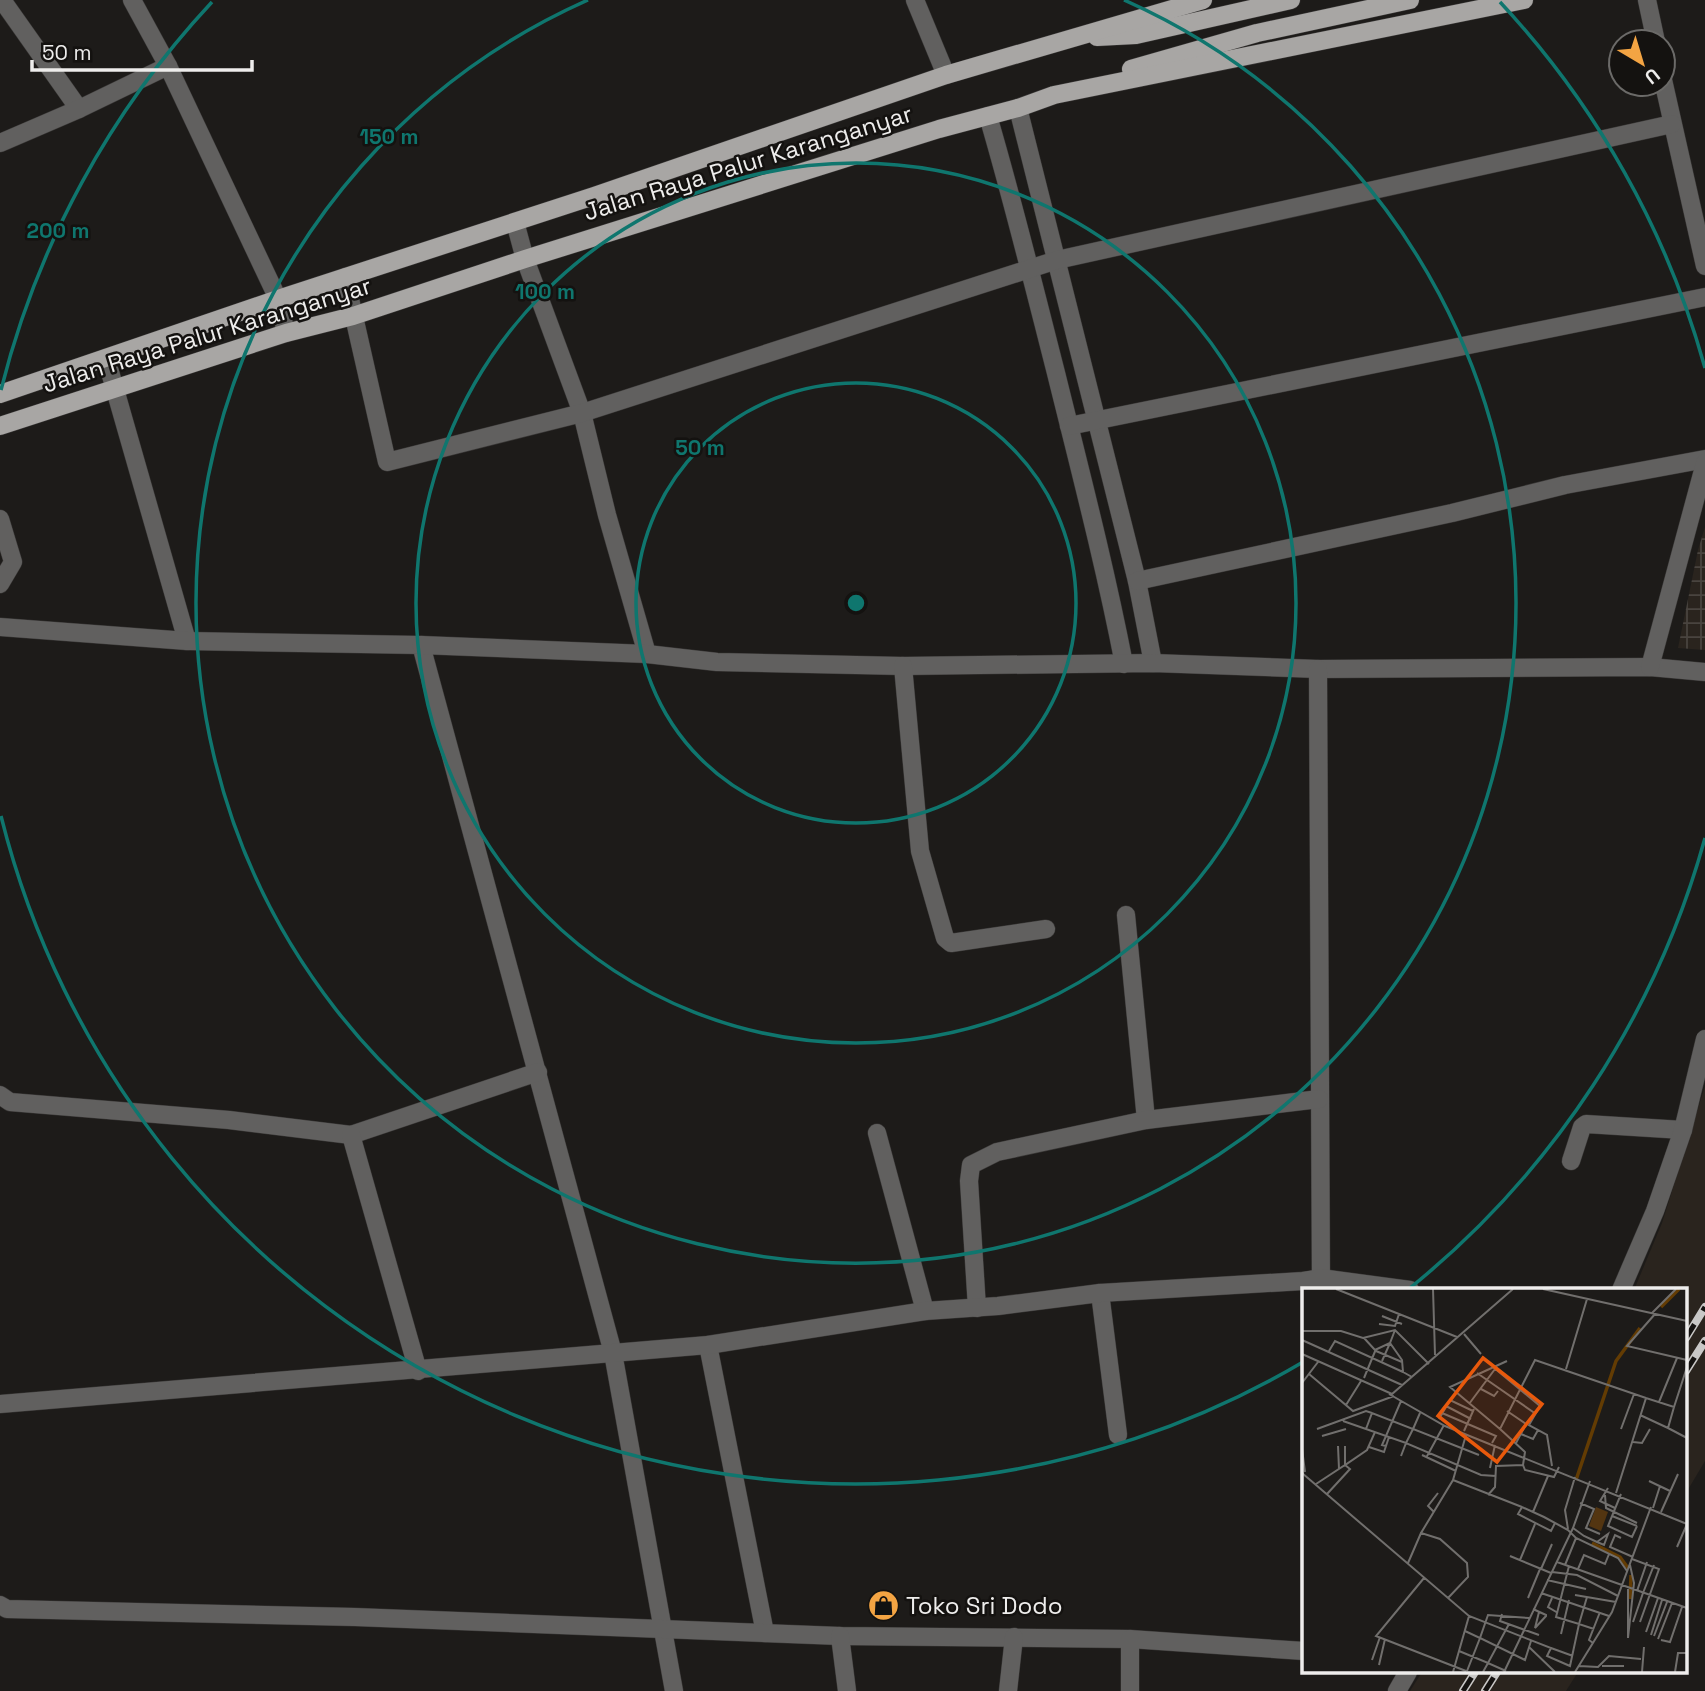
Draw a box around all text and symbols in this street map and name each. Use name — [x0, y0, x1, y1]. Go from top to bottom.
scale bar — [32, 28, 252, 72]
north arrow — [1607, 28, 1677, 98]
text: 50 m — [42, 39, 92, 66]
text: U — [1639, 62, 1665, 90]
street label: Jalan Raya Palur Karanganyar — [580, 98, 916, 227]
text: 150 m — [360, 123, 418, 150]
text: 200 m — [27, 217, 89, 244]
street label: Jalan Raya Palur Karanganyar — [39, 270, 375, 399]
text: 100 m — [515, 278, 575, 305]
text: 50 m — [675, 434, 725, 461]
centre of rings — [844, 591, 868, 615]
inset map — [1302, 1288, 1688, 1674]
shop icon: Toko Sri Dodo — [866, 1589, 900, 1623]
place label: Toko Sri Dodo — [906, 1590, 1063, 1621]

